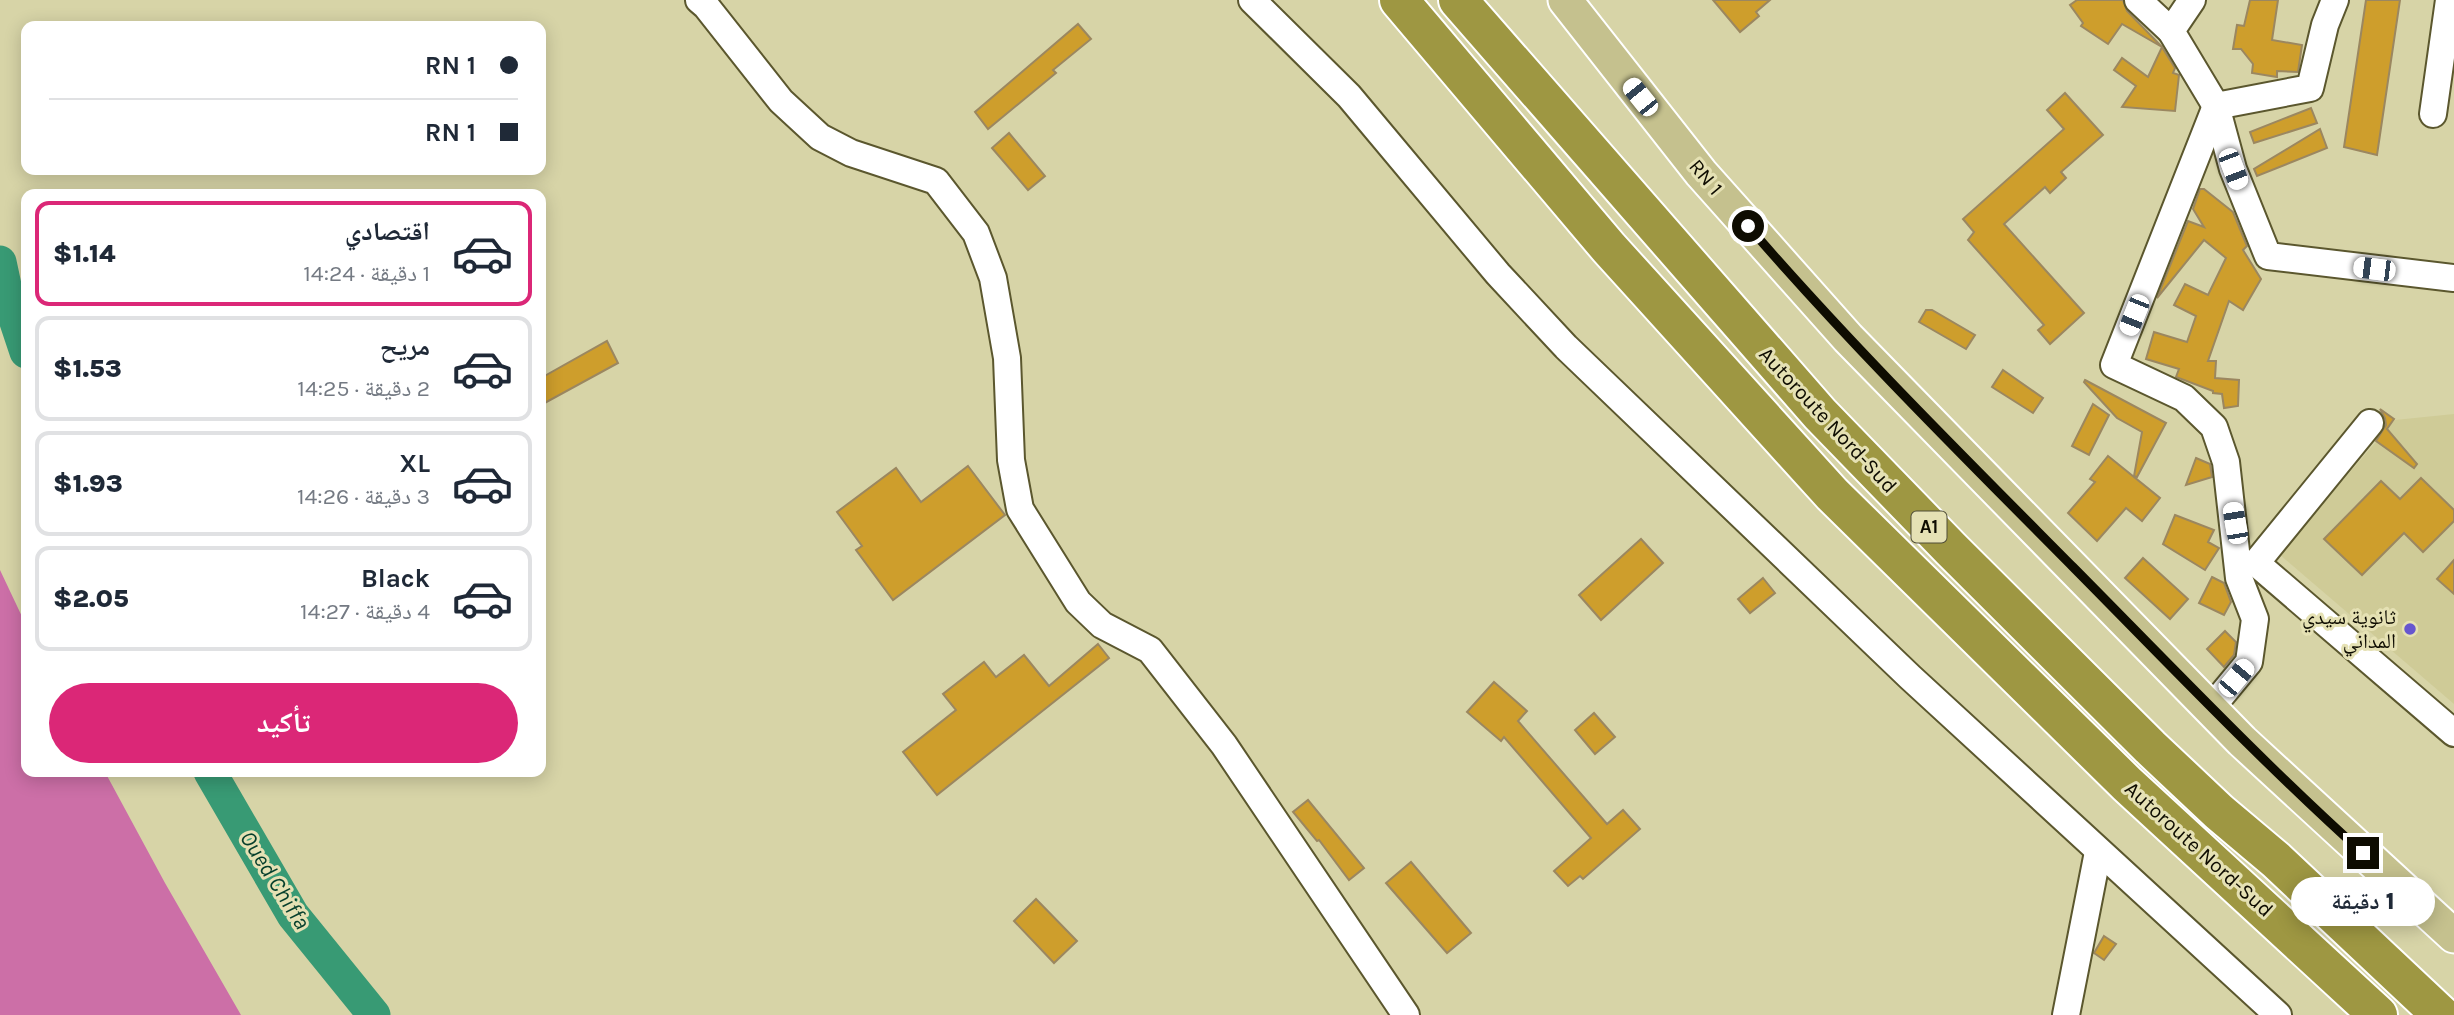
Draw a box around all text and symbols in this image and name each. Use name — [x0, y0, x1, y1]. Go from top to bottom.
text: RN 1 — [425, 50, 476, 81]
car — [1619, 74, 1662, 120]
text: RN 1 — [425, 117, 476, 148]
car — [2216, 146, 2251, 192]
street label: RN 1 — [1684, 154, 1728, 200]
route start — [1732, 210, 1764, 242]
text: اقتصادي — [345, 216, 430, 247]
icon: car — [451, 222, 514, 285]
text: $1.14 — [53, 238, 116, 269]
car — [2352, 256, 2397, 282]
text: 1 دقيقة · 14:24 — [303, 260, 430, 287]
car — [2117, 292, 2152, 338]
text: مريح — [380, 331, 430, 362]
icon: car — [451, 337, 514, 400]
street label: Autoroute Nord-Sud — [1754, 342, 1902, 498]
text: $1.53 — [53, 353, 122, 384]
text: 2 دقيقة · 14:25 — [297, 375, 430, 402]
text: XL — [399, 448, 430, 479]
icon: car — [451, 452, 514, 515]
text: $1.93 — [53, 468, 123, 499]
text: 3 دقيقة · 14:26 — [297, 483, 430, 510]
car — [2222, 500, 2249, 546]
road number: A1 — [1912, 512, 1946, 542]
text: Black — [361, 563, 430, 594]
icon: car — [451, 567, 514, 630]
text: $2.05 — [53, 583, 129, 614]
text: 4 دقيقة · 14:27 — [300, 598, 430, 625]
place label: ثانوية سيدي المداني — [2302, 605, 2396, 657]
marker: ثانوية سيدي المداني — [2402, 621, 2418, 637]
car — [2215, 655, 2258, 701]
button: تأكيد — [49, 683, 518, 763]
street label: Autoroute Nord-Sud — [2120, 776, 2278, 922]
water label: Oued Chiffa — [234, 826, 316, 934]
route end — [2347, 837, 2379, 869]
callout: 1 دقيقة — [2291, 878, 2435, 926]
text: 1 دقيقة — [2331, 888, 2395, 915]

